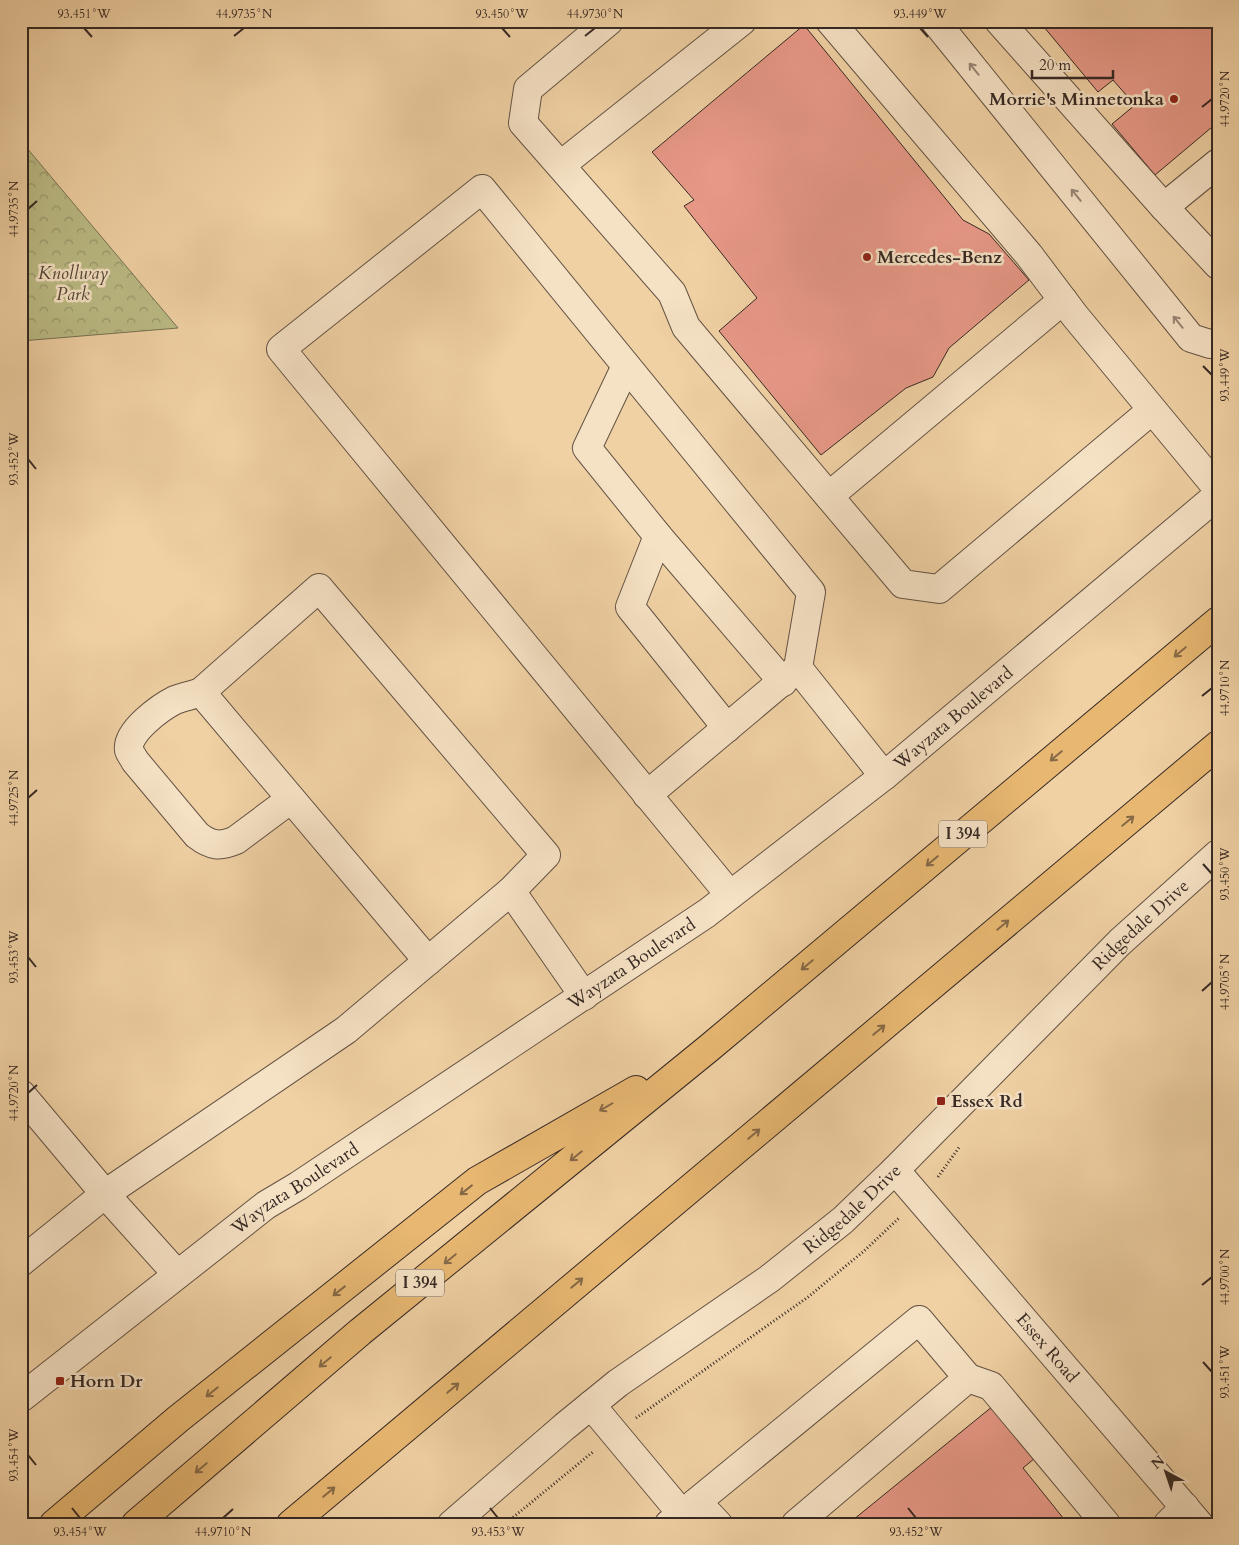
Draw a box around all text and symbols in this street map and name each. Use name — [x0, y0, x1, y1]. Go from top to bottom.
text: 93.451°W — [57, 6, 111, 22]
text: 44.9735°N — [216, 6, 273, 22]
text: 93.450°W — [475, 6, 529, 22]
text: 44.9730°N — [567, 6, 624, 22]
text: 93.449°W — [893, 6, 947, 22]
scale bar — [1032, 48, 1113, 80]
text: 20 m — [1039, 55, 1071, 75]
one-way arrow — [968, 63, 979, 76]
text: 44.9720°N — [1217, 70, 1233, 127]
place label: Morrie's Minnetonka — [989, 87, 1164, 112]
marker: Morrie's Minnetonka — [1168, 93, 1180, 105]
text: 44.9735°N — [6, 180, 22, 237]
one-way arrow — [1070, 189, 1081, 202]
place label: Mercedes-Benz — [877, 245, 1002, 270]
marker: Mercedes-Benz — [861, 251, 873, 263]
park label: Knollway Park — [38, 261, 108, 307]
one-way arrow — [1172, 316, 1183, 329]
text: 93.449°W — [1217, 348, 1233, 402]
text: 93.452°W — [6, 432, 22, 486]
one-way arrow — [1174, 646, 1187, 658]
text: 44.9710°N — [1217, 659, 1233, 716]
street label: Wayzata Boulevard — [887, 660, 1018, 776]
one-way arrow — [1050, 751, 1063, 762]
text: 44.9725°N — [6, 769, 22, 826]
one-way arrow — [1121, 815, 1134, 826]
road number: I 394 — [939, 821, 987, 848]
text: 93.450°W — [1217, 847, 1233, 901]
one-way arrow — [925, 855, 938, 867]
street label: Ridgedale Drive — [1086, 873, 1194, 976]
street label: Wayzata Boulevard — [562, 911, 701, 1016]
one-way arrow — [997, 920, 1010, 931]
text: 93.453°W — [6, 930, 22, 984]
text: 44.9705°N — [1217, 953, 1233, 1010]
one-way arrow — [801, 960, 814, 971]
one-way arrow — [872, 1024, 885, 1035]
text: 44.9720°N — [6, 1064, 22, 1121]
place label: Essex Rd — [951, 1089, 1023, 1114]
marker: Essex Rd — [935, 1095, 947, 1107]
one-way arrow — [600, 1103, 614, 1113]
one-way arrow — [748, 1129, 761, 1140]
street label: Wayzata Boulevard — [225, 1136, 364, 1241]
one-way arrow — [570, 1151, 583, 1162]
street label: Ridgedale Drive — [798, 1158, 907, 1260]
one-way arrow — [460, 1185, 473, 1196]
text: 44.9700°N — [1217, 1248, 1233, 1305]
one-way arrow — [444, 1253, 457, 1264]
road number: I 394 — [396, 1270, 444, 1296]
one-way arrow — [571, 1277, 584, 1289]
one-way arrow — [333, 1285, 346, 1296]
street label: Essex Road — [1010, 1307, 1085, 1388]
text: 93.451°W — [1217, 1345, 1233, 1399]
one-way arrow — [319, 1357, 332, 1368]
place label: Horn Dr — [70, 1369, 143, 1394]
marker: Horn Dr — [54, 1375, 66, 1387]
one-way arrow — [446, 1382, 459, 1393]
one-way arrow — [206, 1387, 219, 1398]
text: 93.454°W — [6, 1428, 22, 1482]
north arrow — [1142, 1448, 1192, 1498]
text: N — [1147, 1451, 1169, 1474]
one-way arrow — [195, 1462, 208, 1474]
one-way arrow — [322, 1487, 335, 1498]
text: 93.454°W — [53, 1524, 107, 1540]
text: 44.9710°N — [195, 1524, 252, 1540]
text: 93.453°W — [471, 1524, 525, 1540]
text: 93.452°W — [889, 1524, 943, 1540]

